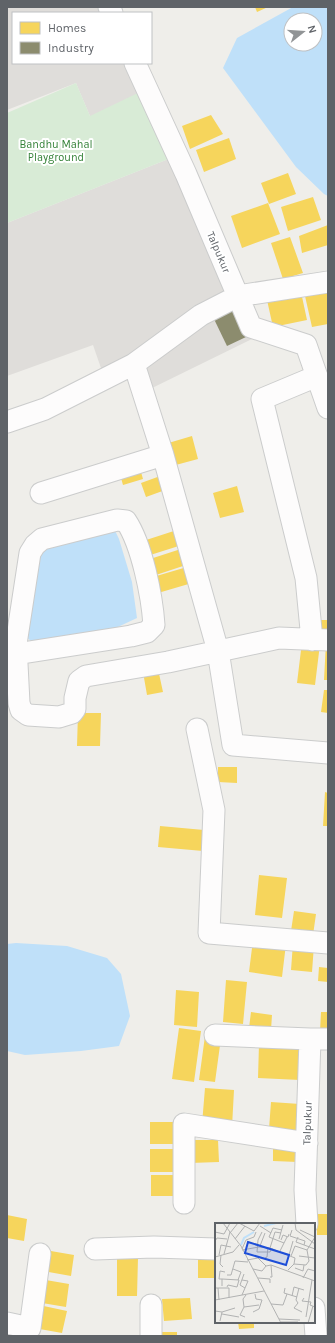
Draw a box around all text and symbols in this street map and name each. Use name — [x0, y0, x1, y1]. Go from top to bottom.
legend — [12, 12, 152, 64]
north arrow — [283, 12, 323, 52]
text: Homes — [48, 21, 86, 35]
text: N — [305, 24, 319, 35]
text: Industry — [48, 41, 94, 55]
park label: Bandhu Mahal Playground — [19, 138, 93, 164]
street label: Talpukur — [204, 230, 233, 275]
street label: Talpukur — [300, 1101, 315, 1145]
inset map — [215, 1223, 315, 1323]

